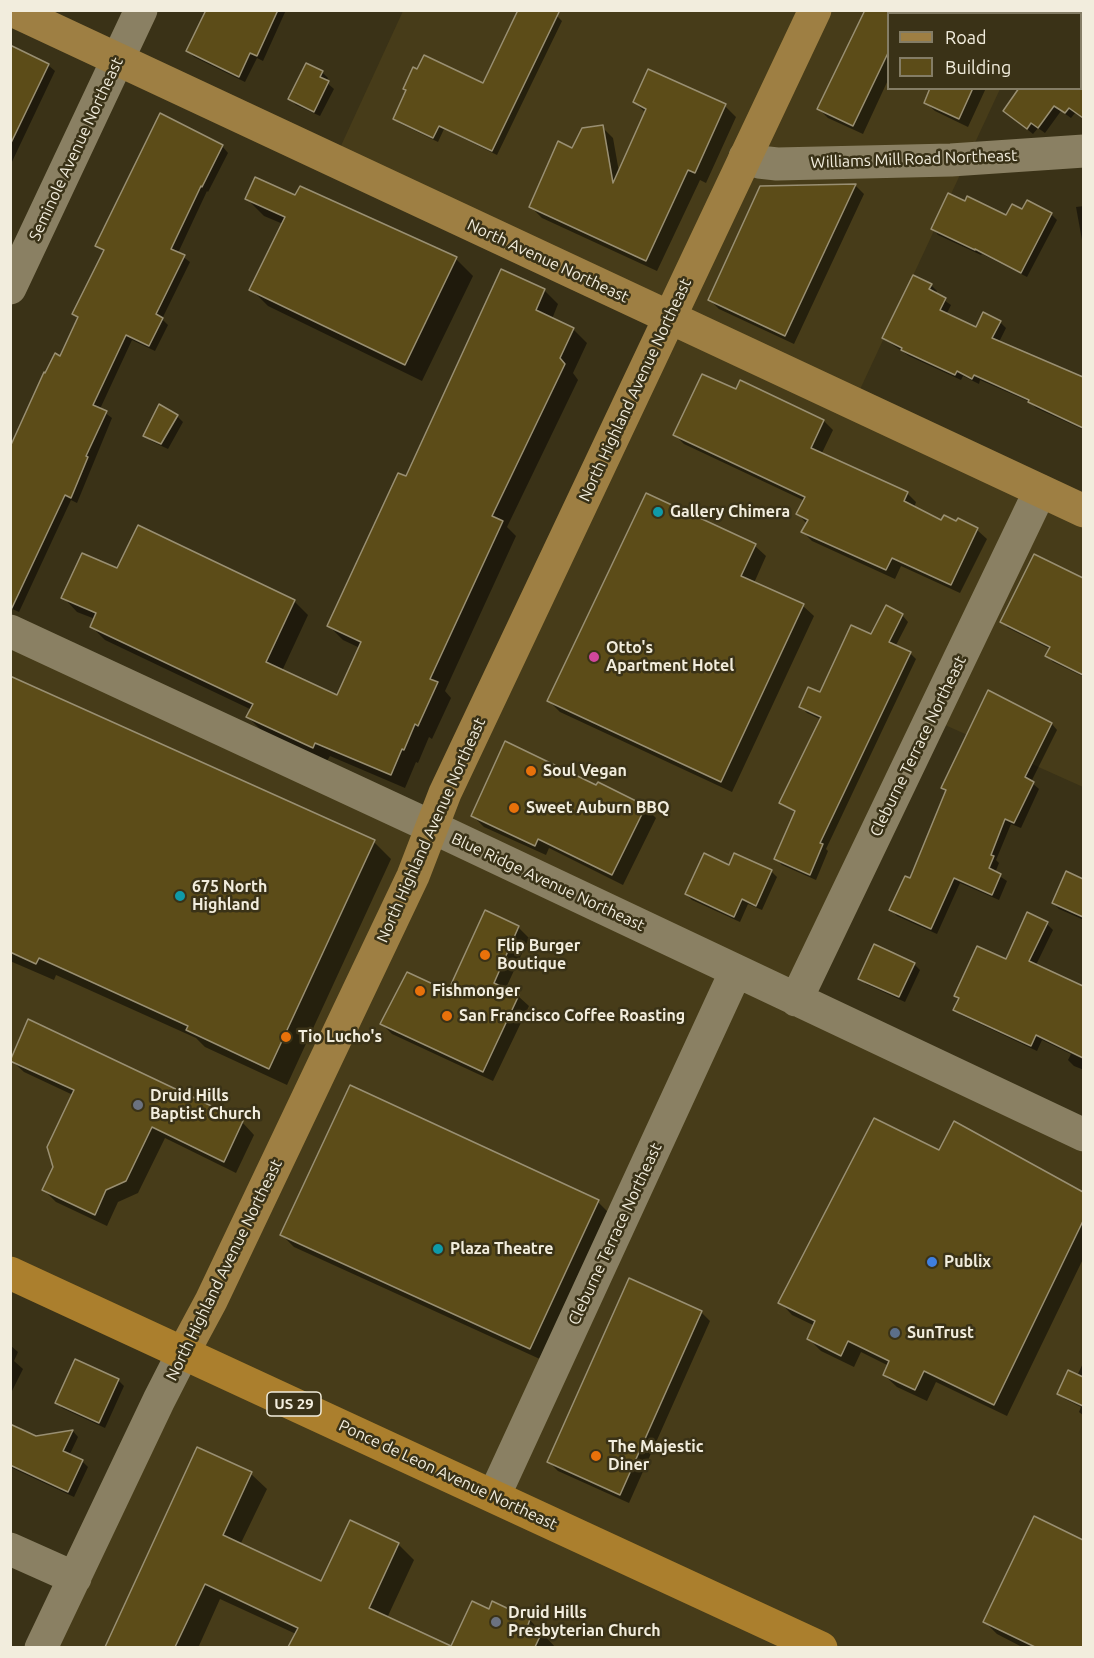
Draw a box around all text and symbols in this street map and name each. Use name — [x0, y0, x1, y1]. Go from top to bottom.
legend — [887, 12, 1082, 90]
text: Road — [945, 27, 987, 47]
street label: Seminole Avenue Northeast — [25, 54, 127, 244]
text: Building — [945, 57, 1011, 77]
street label: Williams Mill Road Northeast — [810, 146, 1018, 172]
street label: North Avenue Northeast — [464, 215, 632, 307]
street label: North Highland Avenue Northeast — [575, 275, 695, 505]
place label: Gallery Chimera — [670, 502, 790, 522]
marker: Gallery Chimera — [651, 505, 665, 519]
place label: Otto's Apartment Hotel — [606, 638, 734, 676]
marker: Otto's Apartment Hotel — [587, 650, 601, 664]
street label: Cleburne Terrace Northeast — [866, 652, 970, 840]
street label: North Highland Avenue Northeast — [373, 715, 489, 945]
place label: Soul Vegan — [543, 761, 627, 781]
marker: Soul Vegan — [524, 764, 538, 778]
place label: Sweet Auburn BBQ — [526, 798, 669, 818]
marker: Sweet Auburn BBQ — [507, 801, 521, 815]
street label: Blue Ridge Avenue Northeast — [448, 829, 648, 935]
place label: 675 North Highland — [192, 877, 267, 915]
marker: 675 North Highland — [173, 889, 187, 903]
place label: Flip Burger Boutique — [497, 936, 580, 974]
marker: Flip Burger Boutique — [478, 948, 492, 962]
place label: Fishmonger — [432, 981, 520, 1001]
marker: Fishmonger — [413, 984, 427, 998]
place label: San Francisco Coffee Roasting — [459, 1006, 685, 1026]
marker: San Francisco Coffee Roasting — [440, 1009, 454, 1023]
place label: Tio Lucho's — [298, 1027, 382, 1047]
marker: Tio Lucho's — [279, 1030, 293, 1044]
place label: Druid Hills Baptist Church — [150, 1086, 261, 1124]
marker: Druid Hills Baptist Church — [131, 1098, 145, 1112]
street label: Cleburne Terrace Northeast — [564, 1140, 666, 1328]
street label: North Highland Avenue Northeast — [162, 1156, 286, 1384]
place label: Plaza Theatre — [450, 1239, 553, 1259]
marker: Plaza Theatre — [431, 1242, 445, 1256]
place label: Publix — [944, 1252, 991, 1272]
marker: Publix — [925, 1255, 939, 1269]
place label: SunTrust — [907, 1323, 974, 1343]
marker: SunTrust — [888, 1326, 902, 1340]
road number: US 29 — [267, 1392, 321, 1416]
street label: Ponce de Leon Avenue Northeast — [336, 1416, 560, 1534]
place label: The Majestic Diner — [608, 1437, 704, 1475]
marker: The Majestic Diner — [589, 1449, 603, 1463]
place label: Druid Hills Presbyterian Church — [508, 1603, 661, 1641]
marker: Druid Hills Presbyterian Church — [489, 1615, 503, 1629]

